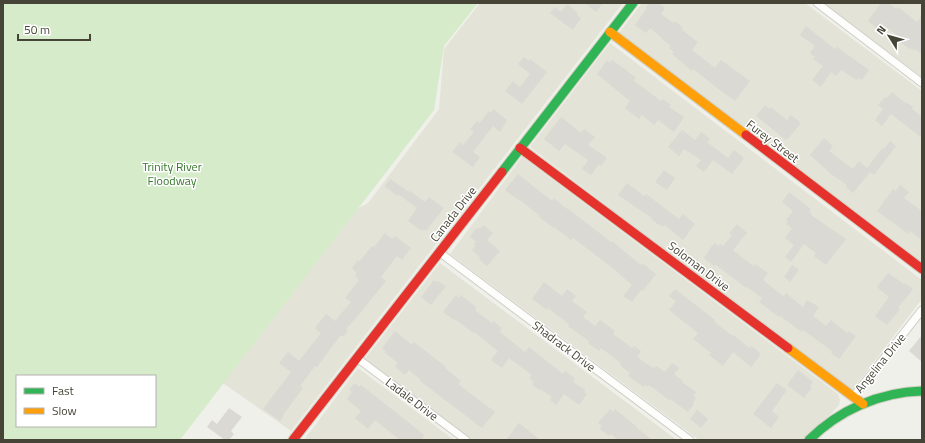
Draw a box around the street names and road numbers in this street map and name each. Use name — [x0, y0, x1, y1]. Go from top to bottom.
street label: Furey Street — [743, 115, 804, 168]
street label: Canada Drive — [425, 182, 481, 246]
street label: Soloman Drive — [664, 236, 734, 296]
street label: Shadrack Drive — [528, 316, 600, 376]
street label: Angelina Drive — [850, 329, 910, 397]
street label: Ladale Drive — [382, 373, 442, 425]

